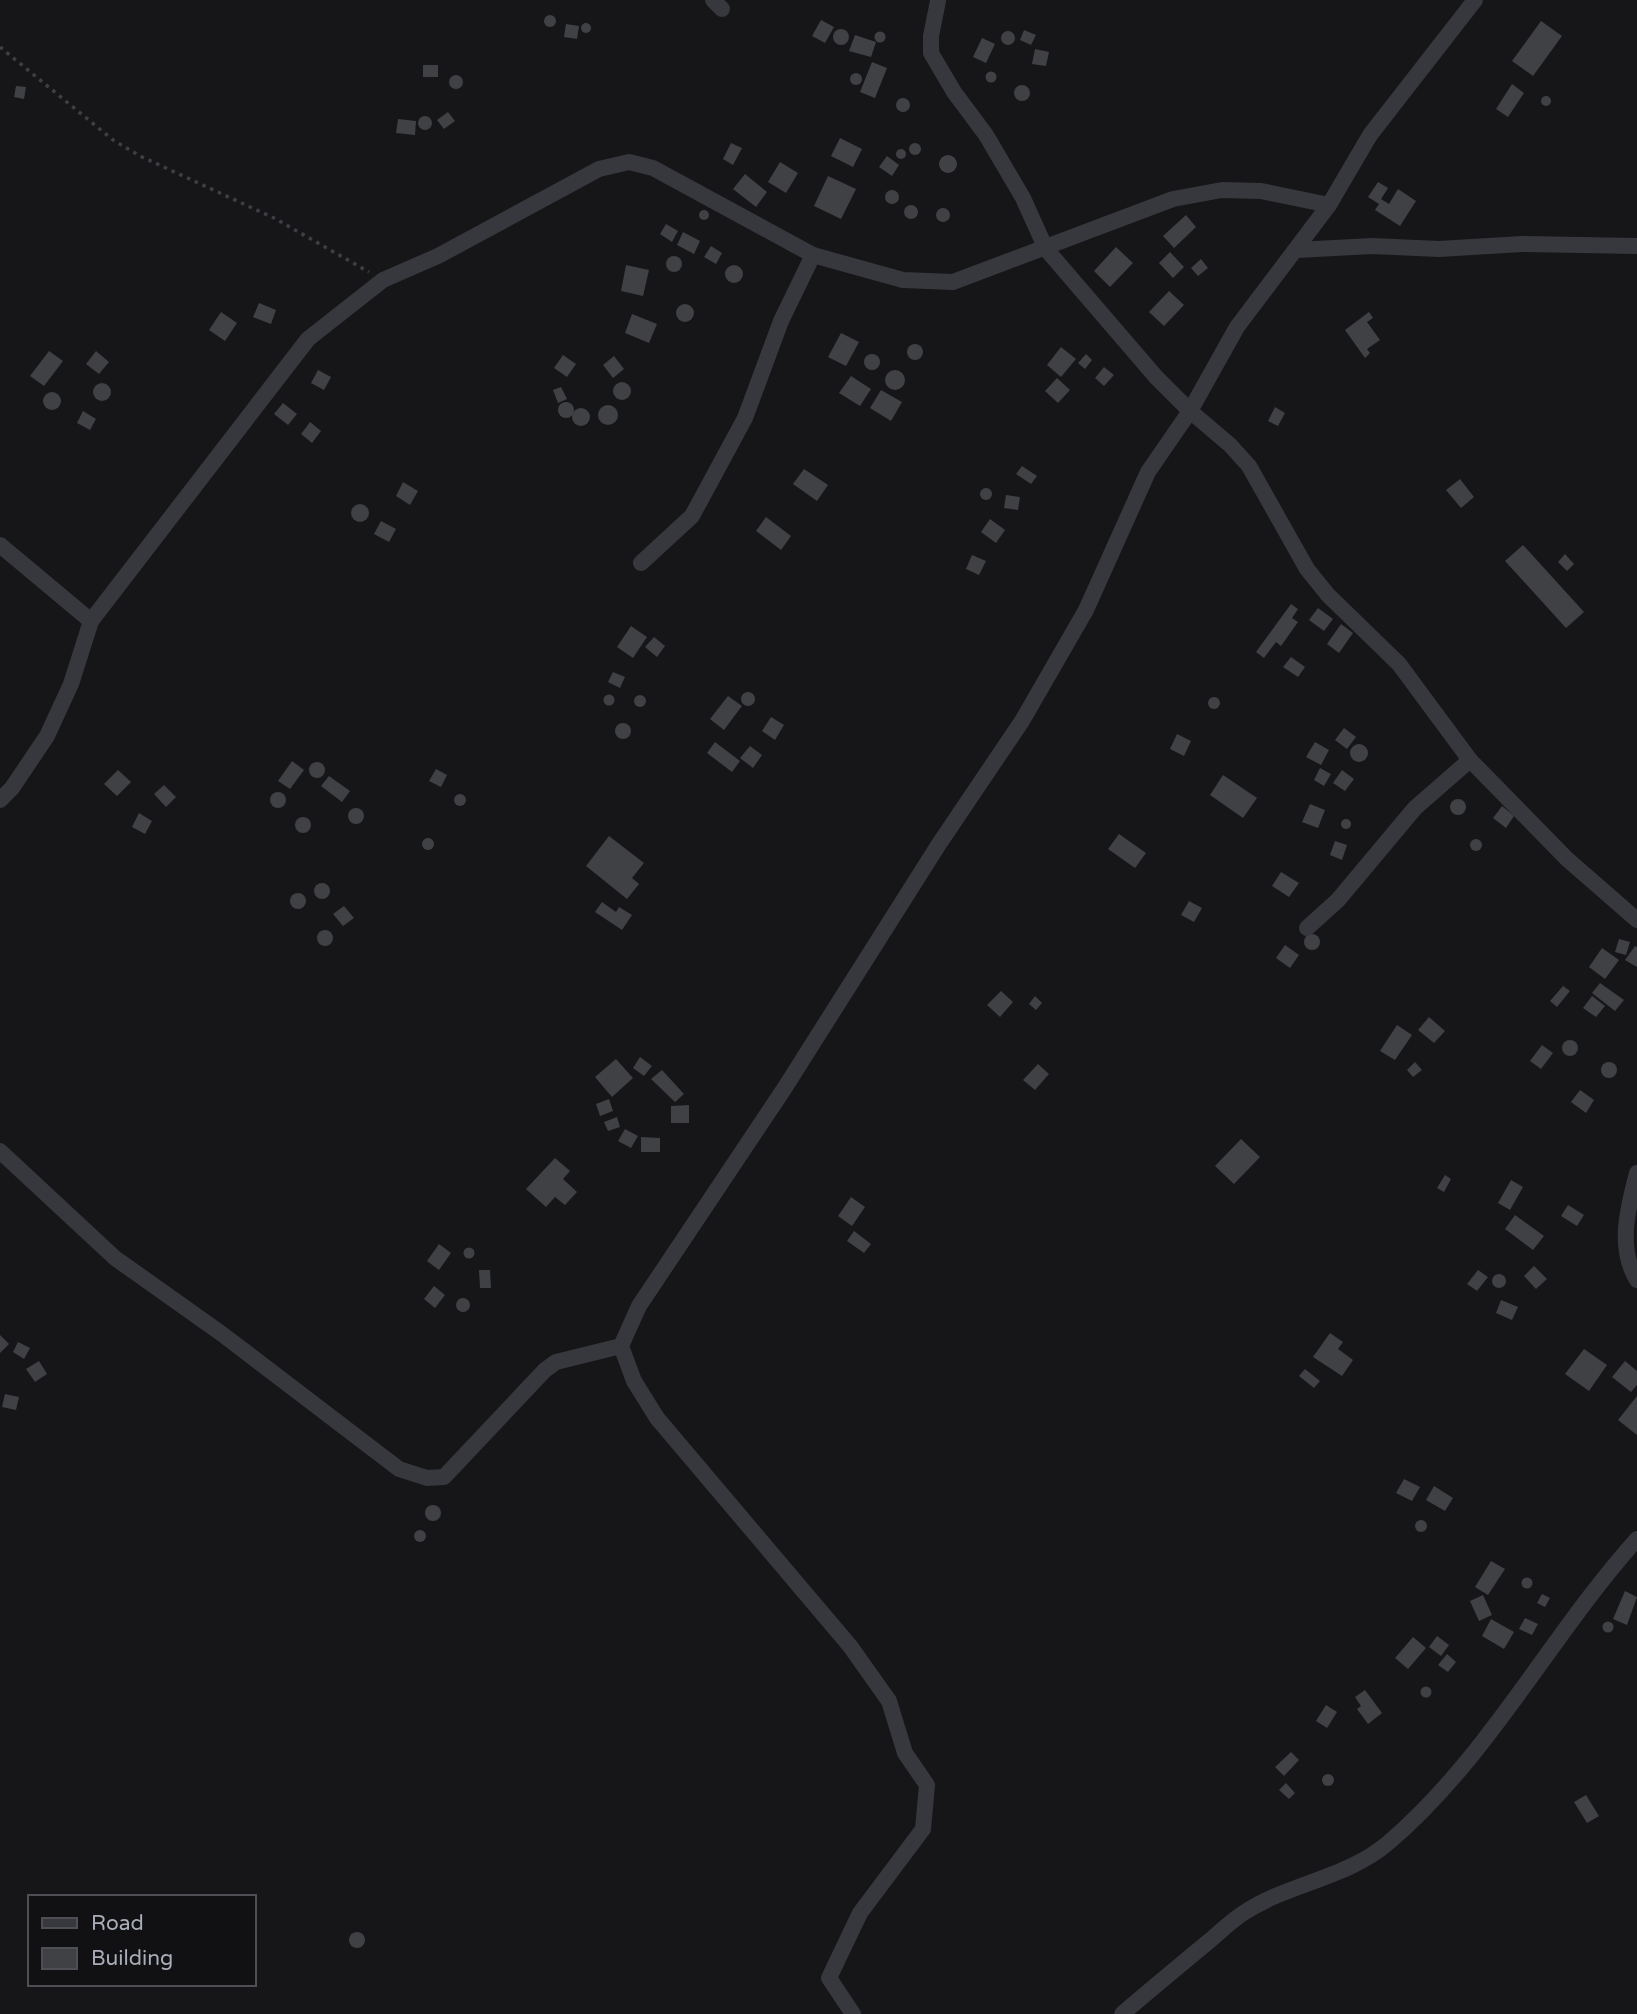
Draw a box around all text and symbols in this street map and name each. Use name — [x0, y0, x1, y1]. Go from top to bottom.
legend — [28, 1895, 256, 1986]
text: Road — [91, 1911, 144, 1936]
text: Building — [91, 1946, 173, 1971]

